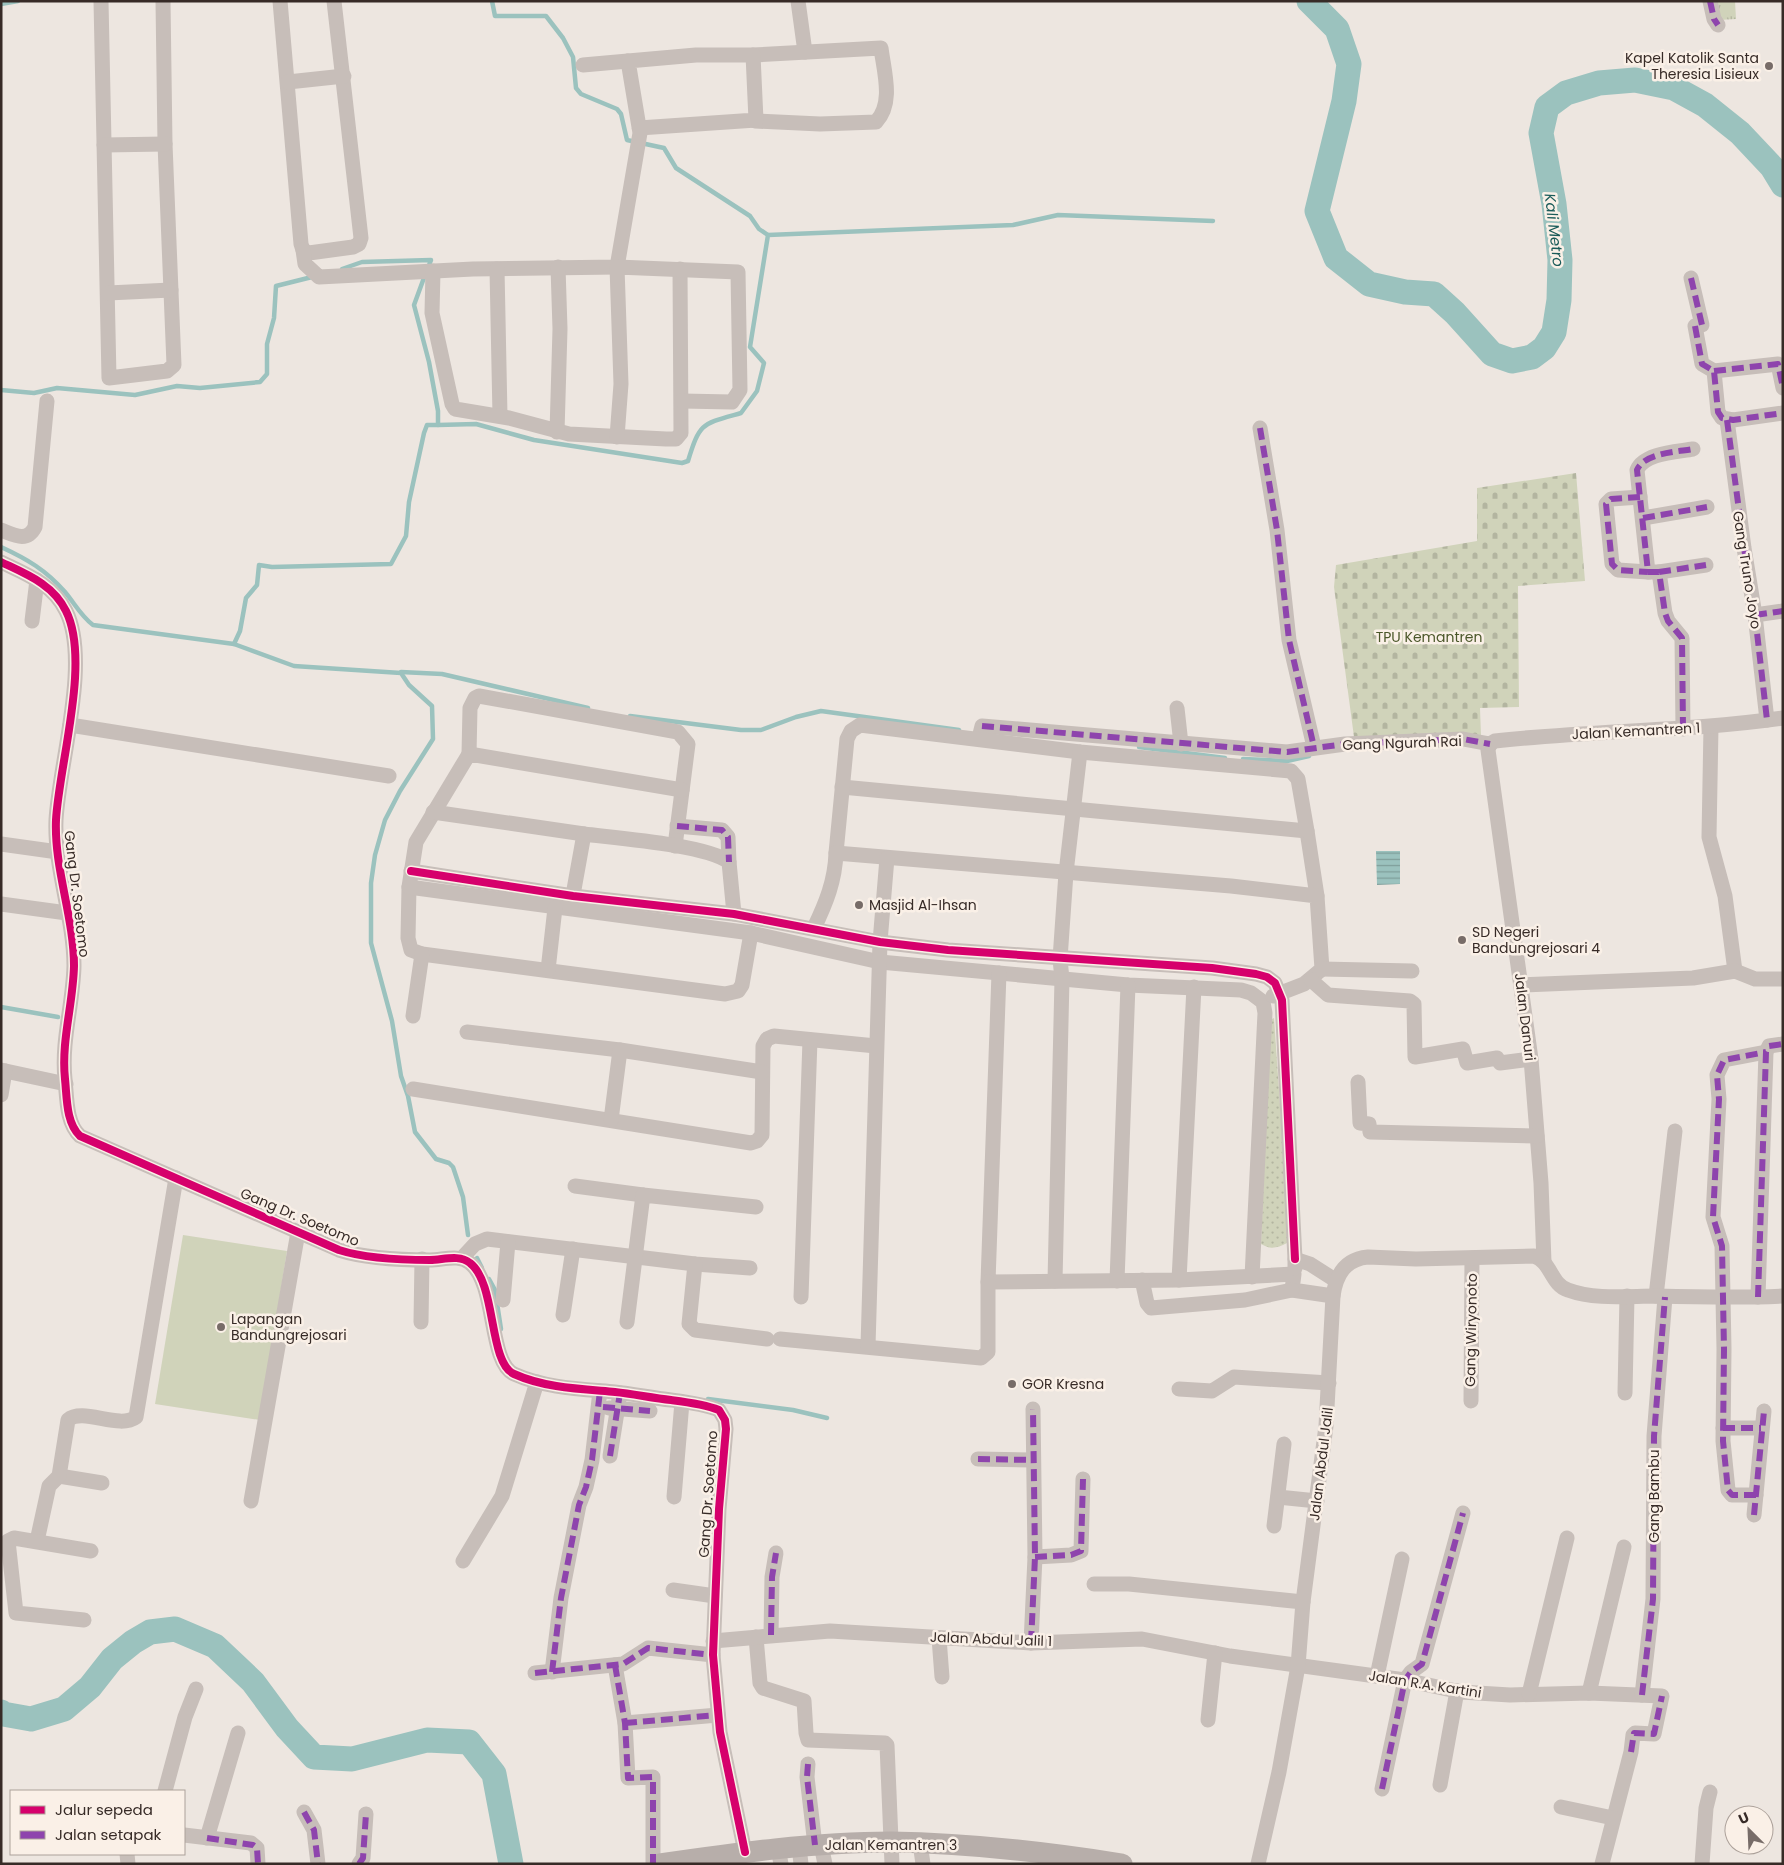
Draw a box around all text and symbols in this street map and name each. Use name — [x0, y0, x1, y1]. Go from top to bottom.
place label: Kapel Katolik Santa Theresia Lisieux — [1625, 48, 1759, 84]
marker: Kapel Katolik Santa Theresia Lisieux — [1763, 60, 1775, 72]
water label: Kali Metro — [1540, 192, 1569, 268]
street label: Gang Truno Joyo — [1728, 510, 1766, 630]
park label: TPU Kemantren — [1376, 627, 1482, 647]
street label: Jalan Kemantren 1 — [1571, 718, 1701, 744]
street label: Gang Ngurah Rai — [1342, 731, 1462, 755]
street label: Gang Dr. Soetomo — [59, 829, 95, 959]
place label: Masjid Al-Ihsan — [869, 895, 977, 915]
marker: Masjid Al-Ihsan — [853, 899, 865, 911]
place label: SD Negeri Bandungrejosari 4 — [1472, 922, 1600, 958]
marker: SD Negeri Bandungrejosari 4 — [1456, 934, 1468, 946]
street label: Jalan Danuri — [1510, 972, 1540, 1062]
street label: Gang Dr. Soetomo — [237, 1183, 363, 1251]
street label: Gang Wiryonoto — [1460, 1273, 1482, 1387]
place label: Lapangan Bandungrejosari — [231, 1309, 347, 1345]
marker: Lapangan Bandungrejosari — [215, 1321, 227, 1333]
place label: GOR Kresna — [1022, 1374, 1104, 1394]
marker: GOR Kresna — [1006, 1378, 1018, 1390]
street label: Jalan Abdul Jalil — [1304, 1406, 1338, 1522]
street label: Gang Dr. Soetomo — [694, 1430, 722, 1558]
street label: Gang Bambu — [1644, 1449, 1664, 1543]
street label: Jalan Abdul Jalil 1 — [929, 1627, 1053, 1651]
street label: Jalan R.A. Kartini — [1367, 1665, 1483, 1703]
legend — [10, 1790, 185, 1855]
text: Jalur sepeda — [55, 1799, 153, 1820]
north arrow — [1724, 1805, 1774, 1855]
text: U — [1735, 1807, 1752, 1829]
text: Jalan setapak — [55, 1824, 162, 1845]
street label: Jalan Kemantren 3 — [825, 1835, 957, 1855]

